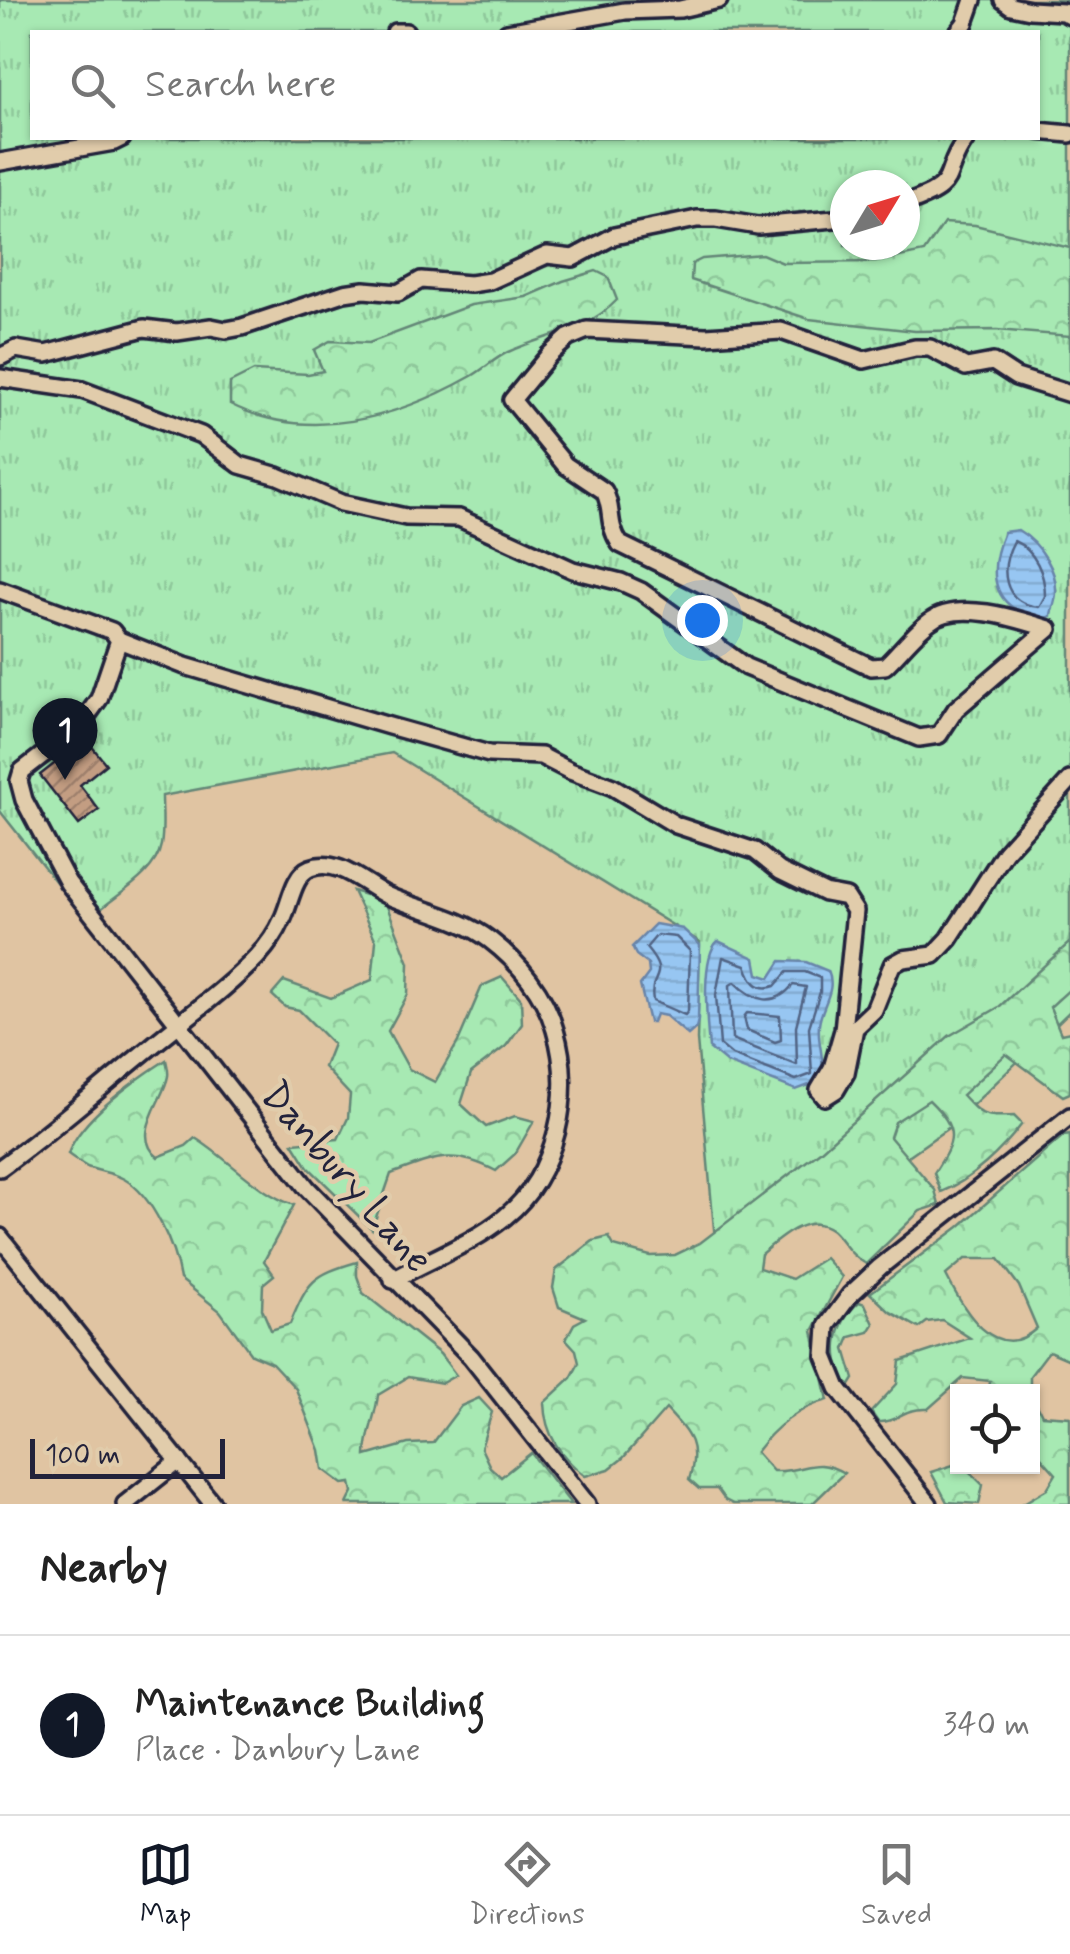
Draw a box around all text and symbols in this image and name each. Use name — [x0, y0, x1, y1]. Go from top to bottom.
search box — [30, 30, 1040, 140]
icon: search — [65, 58, 120, 113]
text: Search here — [145, 61, 336, 110]
north arrow — [830, 170, 920, 260]
your location — [677, 595, 728, 646]
pin: 1 — [32, 698, 98, 780]
street label: Danbury Lane — [248, 1071, 443, 1285]
map controls — [950, 1384, 1040, 1474]
button: locate — [950, 1384, 1040, 1474]
scale bar — [30, 1434, 225, 1478]
text: 100 m — [45, 1438, 120, 1475]
text: Nearby — [40, 1542, 168, 1597]
text: Maintenance Building — [135, 1680, 485, 1729]
text: 1 — [65, 1704, 80, 1746]
text: 340 m — [943, 1704, 1030, 1746]
text: Place · Danbury Lane — [135, 1729, 420, 1771]
tab: Map — [138, 1837, 193, 1934]
tab: Directions — [470, 1837, 585, 1934]
tab: Saved — [861, 1837, 932, 1934]

